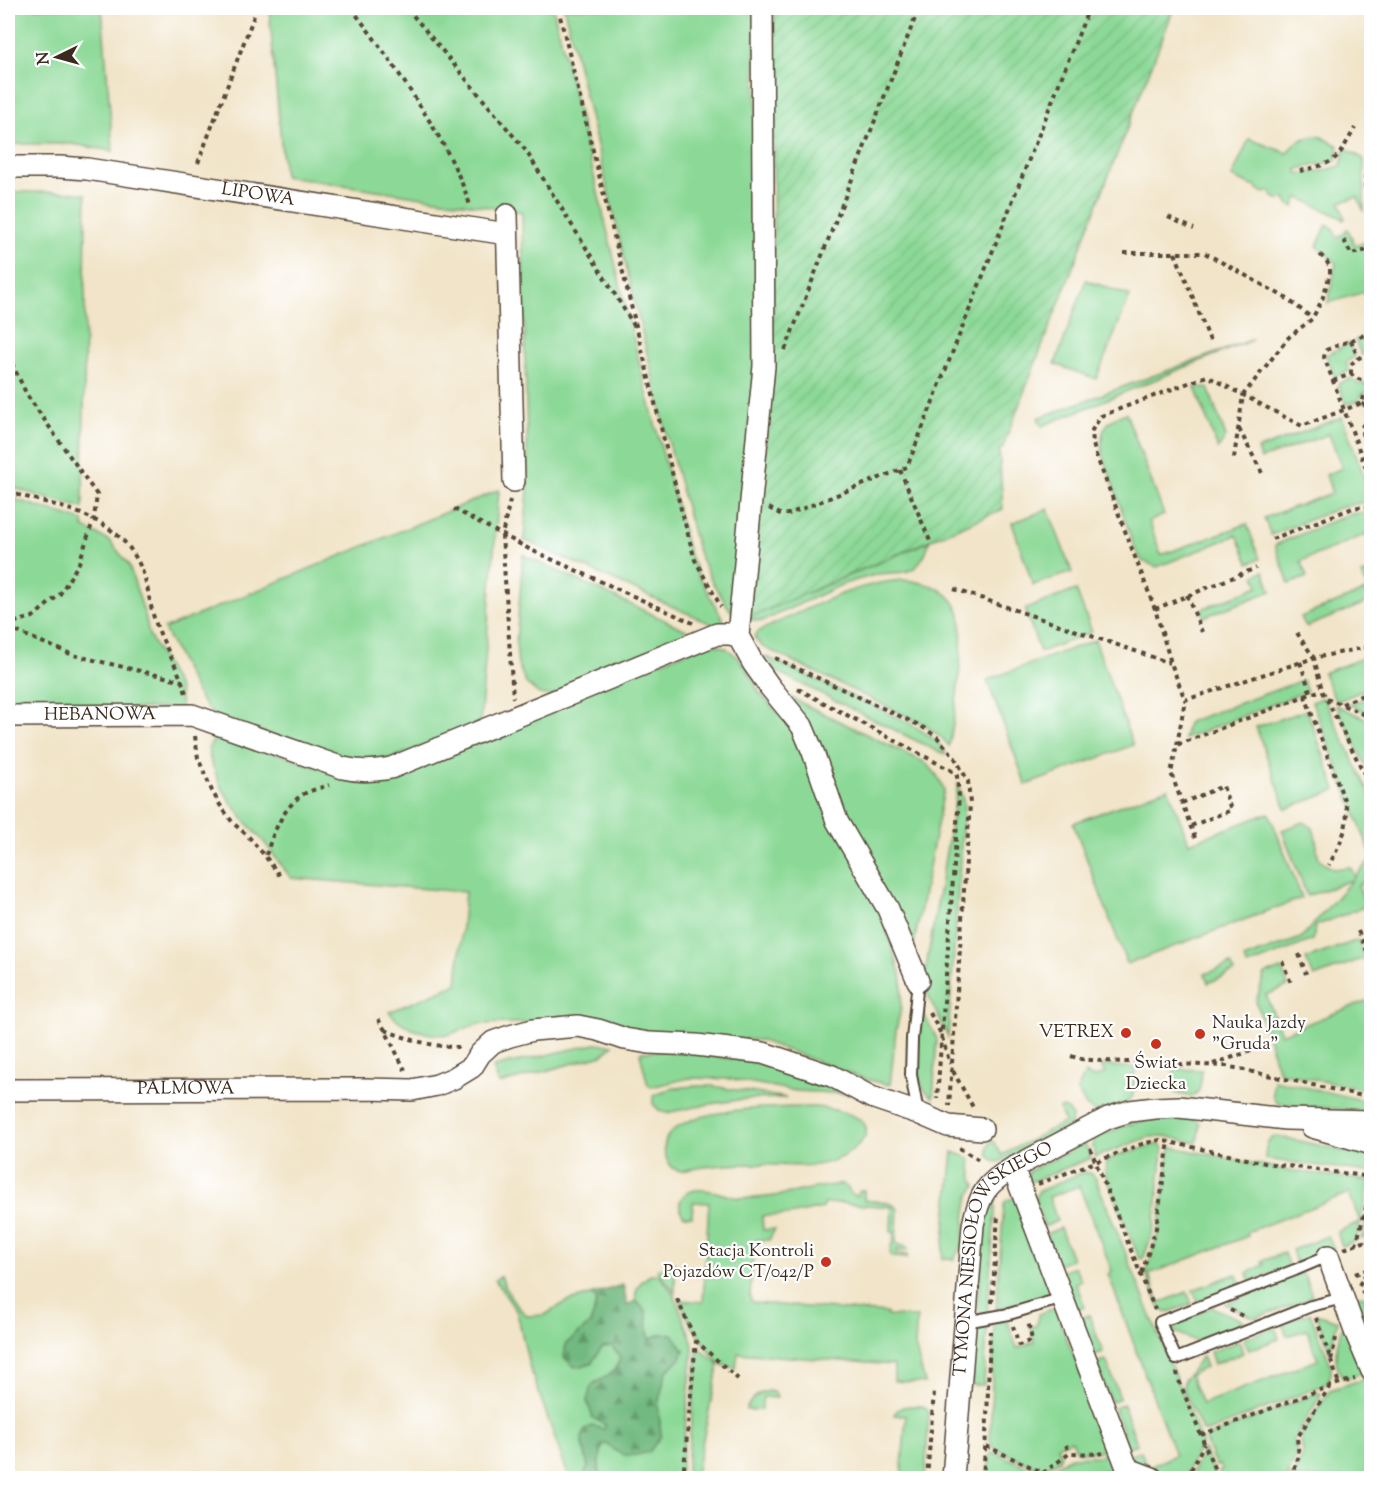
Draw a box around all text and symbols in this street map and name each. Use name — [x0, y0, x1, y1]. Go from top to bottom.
north arrow — [27, 27, 87, 87]
text: N — [33, 51, 57, 65]
street label: LIPOWA — [219, 177, 297, 214]
street label: HEBANOWA — [44, 702, 156, 729]
place label: Nauka Jazdy "Gruda" — [1212, 1011, 1306, 1058]
place label: VETREX — [1039, 1020, 1114, 1046]
marker: VETREX — [1119, 1026, 1133, 1040]
marker: Nauka Jazdy "Gruda" — [1193, 1027, 1207, 1041]
marker: Świat Dziecka — [1149, 1037, 1163, 1051]
place label: Świat Dziecka — [1126, 1050, 1186, 1098]
street label: PALMOWA — [137, 1076, 235, 1103]
street label: TYMONA NIESIOŁOWSKIEGO — [948, 1136, 1058, 1378]
place label: Stacja Kontroli Pojazdów CT/042/P — [663, 1239, 814, 1286]
marker: Stacja Kontroli Pojazdów CT/042/P — [819, 1255, 833, 1269]

